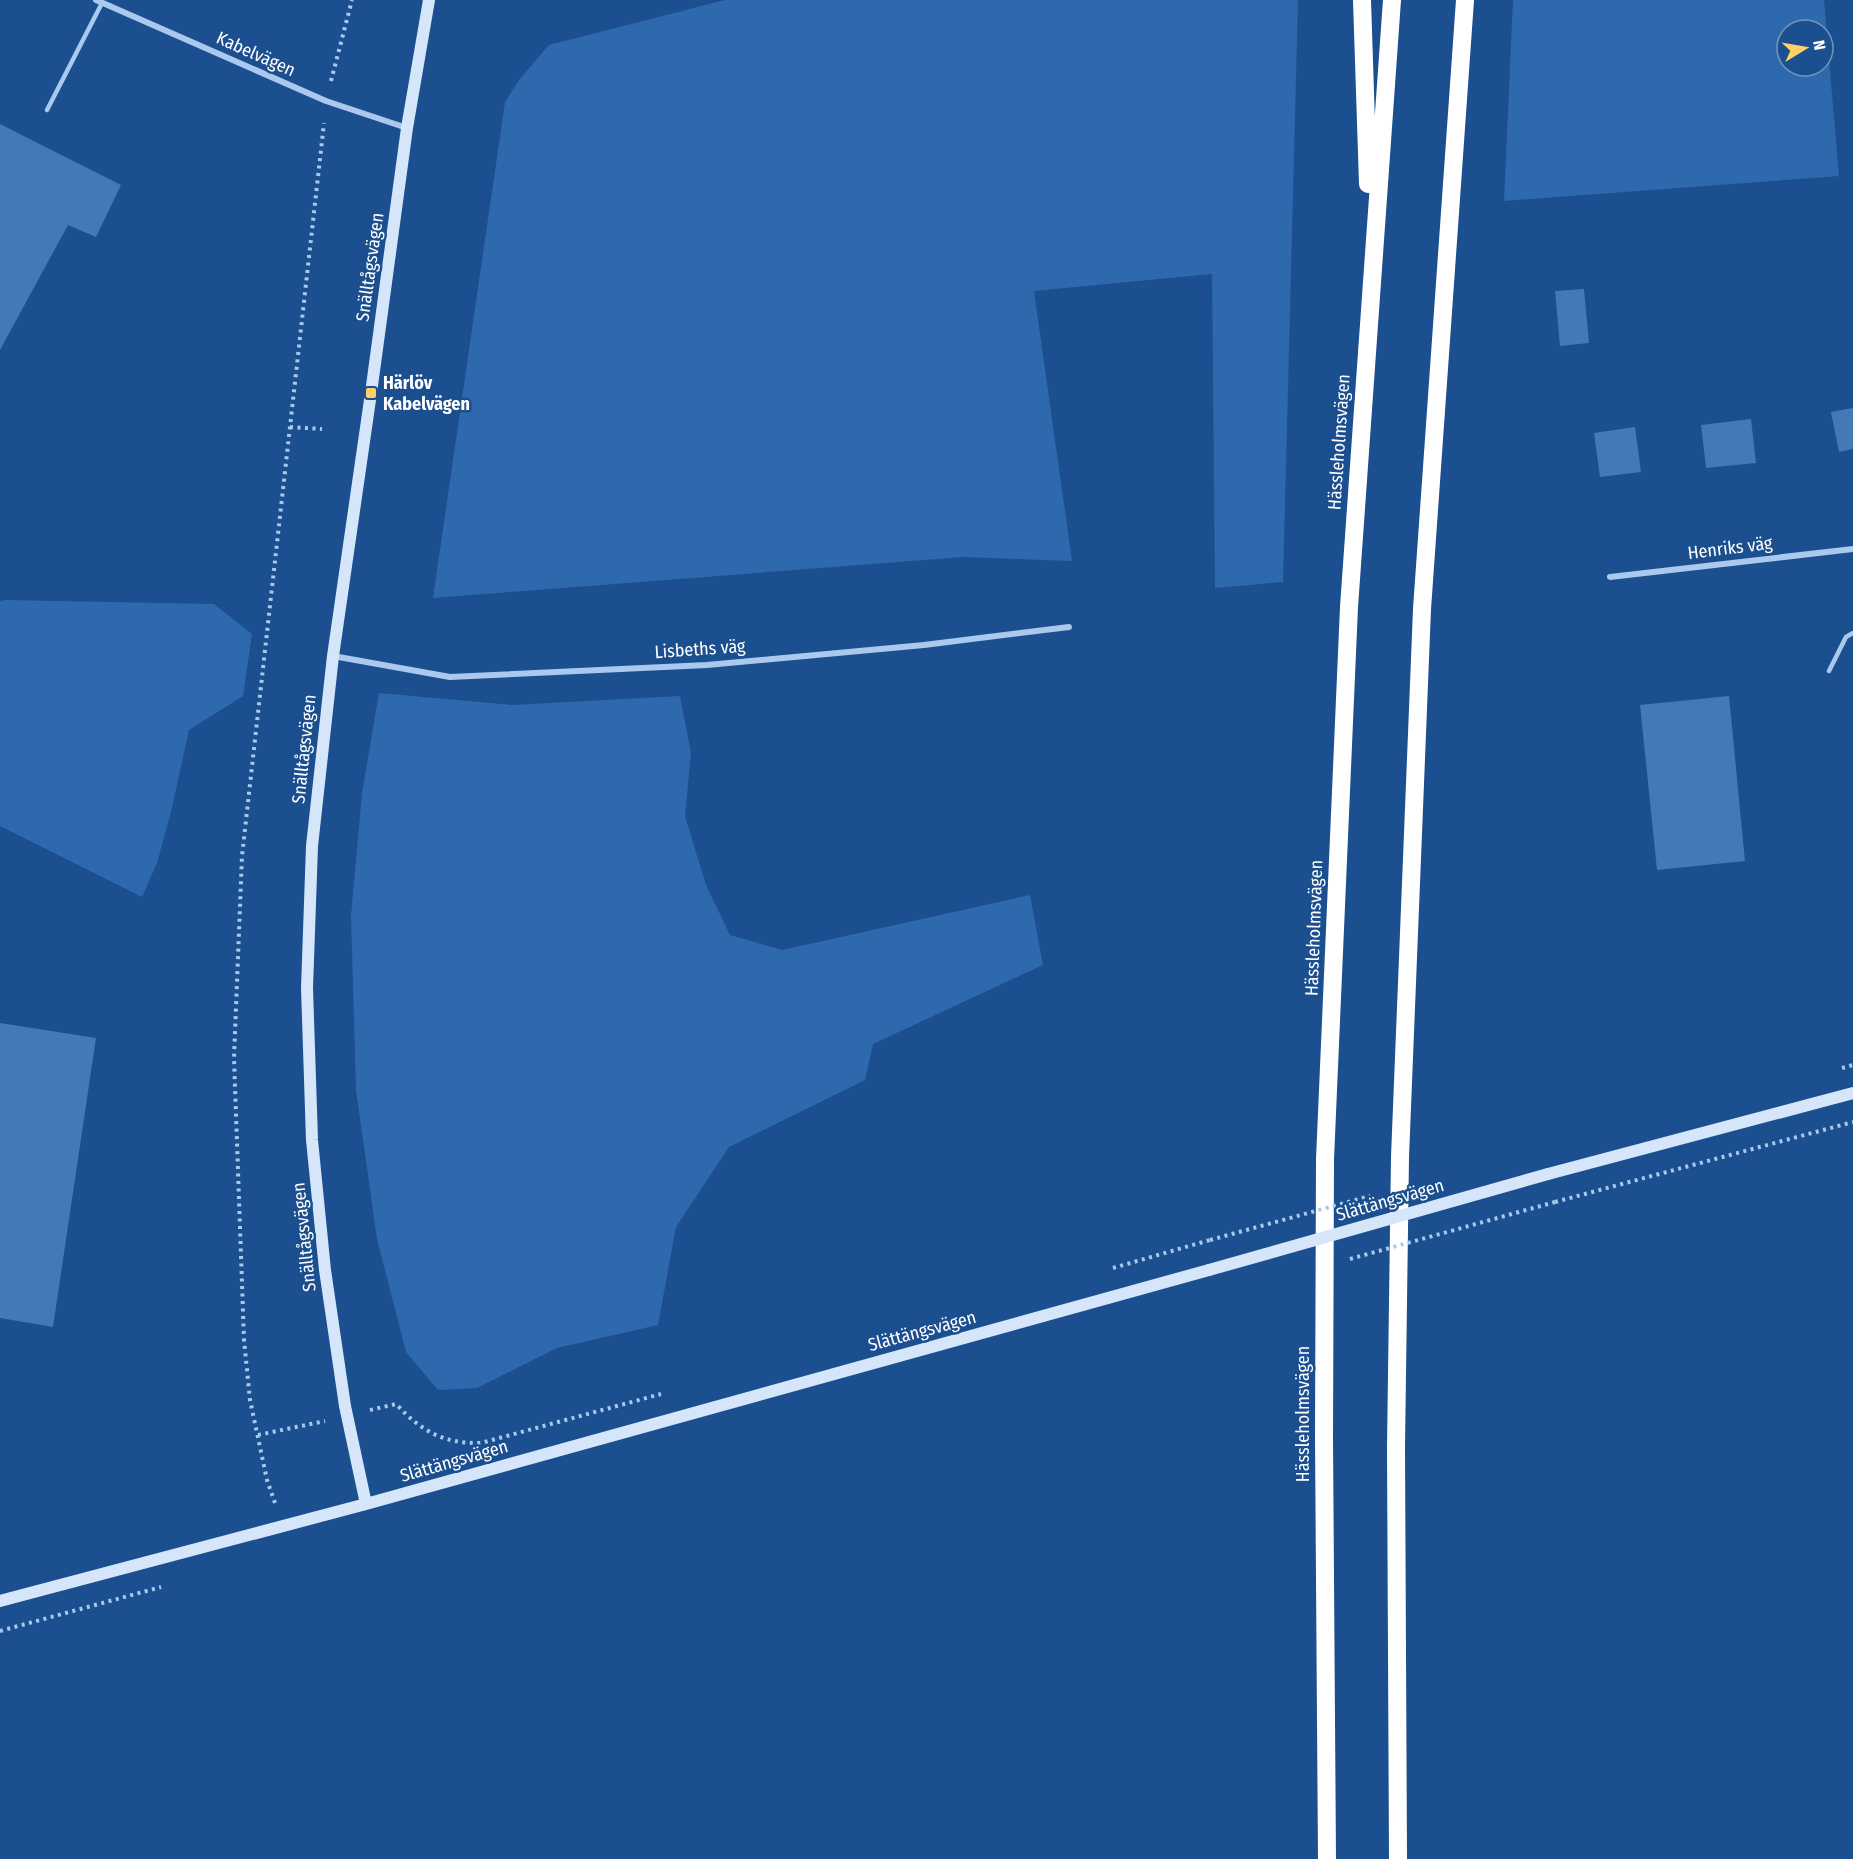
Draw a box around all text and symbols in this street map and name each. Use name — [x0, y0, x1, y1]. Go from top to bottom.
north arrow — [1775, 18, 1835, 78]
street label: Kabelvägen — [213, 27, 299, 81]
text: N — [1809, 39, 1829, 52]
street label: Snälltågsvägen — [351, 211, 389, 323]
place label: Härlöv Kabelvägen — [383, 372, 470, 415]
street label: Hässleholmsvägen — [1323, 373, 1355, 511]
marker: Härlöv Kabelvägen — [364, 386, 378, 400]
street label: Henriks väg — [1686, 532, 1774, 564]
street label: Lisbeths väg — [654, 635, 747, 663]
street label: Snälltågsvägen — [287, 693, 321, 805]
street label: Hässleholmsvägen — [1301, 860, 1327, 996]
street label: Slättängsvägen — [1334, 1174, 1446, 1226]
street label: Snälltågsvägen — [287, 1181, 321, 1293]
street label: Slättängsvägen — [866, 1306, 978, 1356]
street label: Hässleholmsvägen — [1292, 1346, 1314, 1482]
street label: Slättängsvägen — [398, 1435, 510, 1487]

